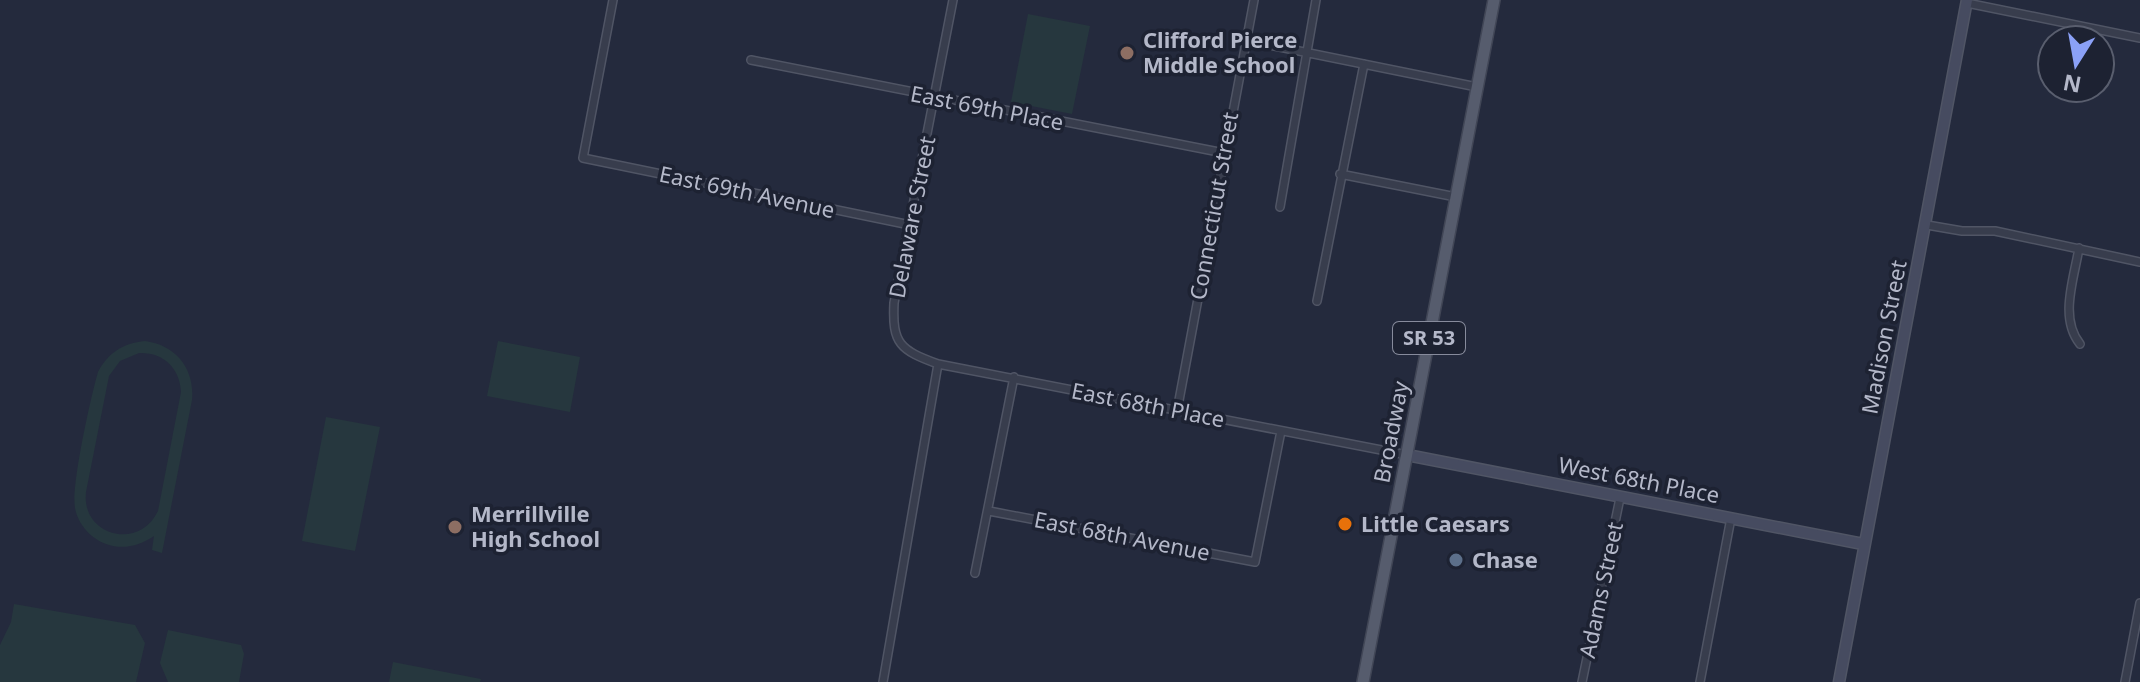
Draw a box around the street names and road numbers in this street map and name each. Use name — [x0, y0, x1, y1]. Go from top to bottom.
street label: East 69th Place — [908, 77, 1066, 137]
street label: Connecticut Street — [1182, 109, 1244, 302]
street label: Delaware Street — [881, 133, 941, 300]
street label: East 69th Avenue — [657, 158, 838, 224]
street label: Madison Street — [1853, 257, 1913, 416]
road number: SR 53 — [1393, 322, 1465, 354]
street label: East 68th Place — [1069, 374, 1227, 434]
street label: Broadway — [1365, 378, 1415, 485]
street label: West 68th Place — [1556, 449, 1722, 509]
street label: East 68th Avenue — [1032, 503, 1213, 567]
street label: Adams Street — [1571, 519, 1629, 660]

